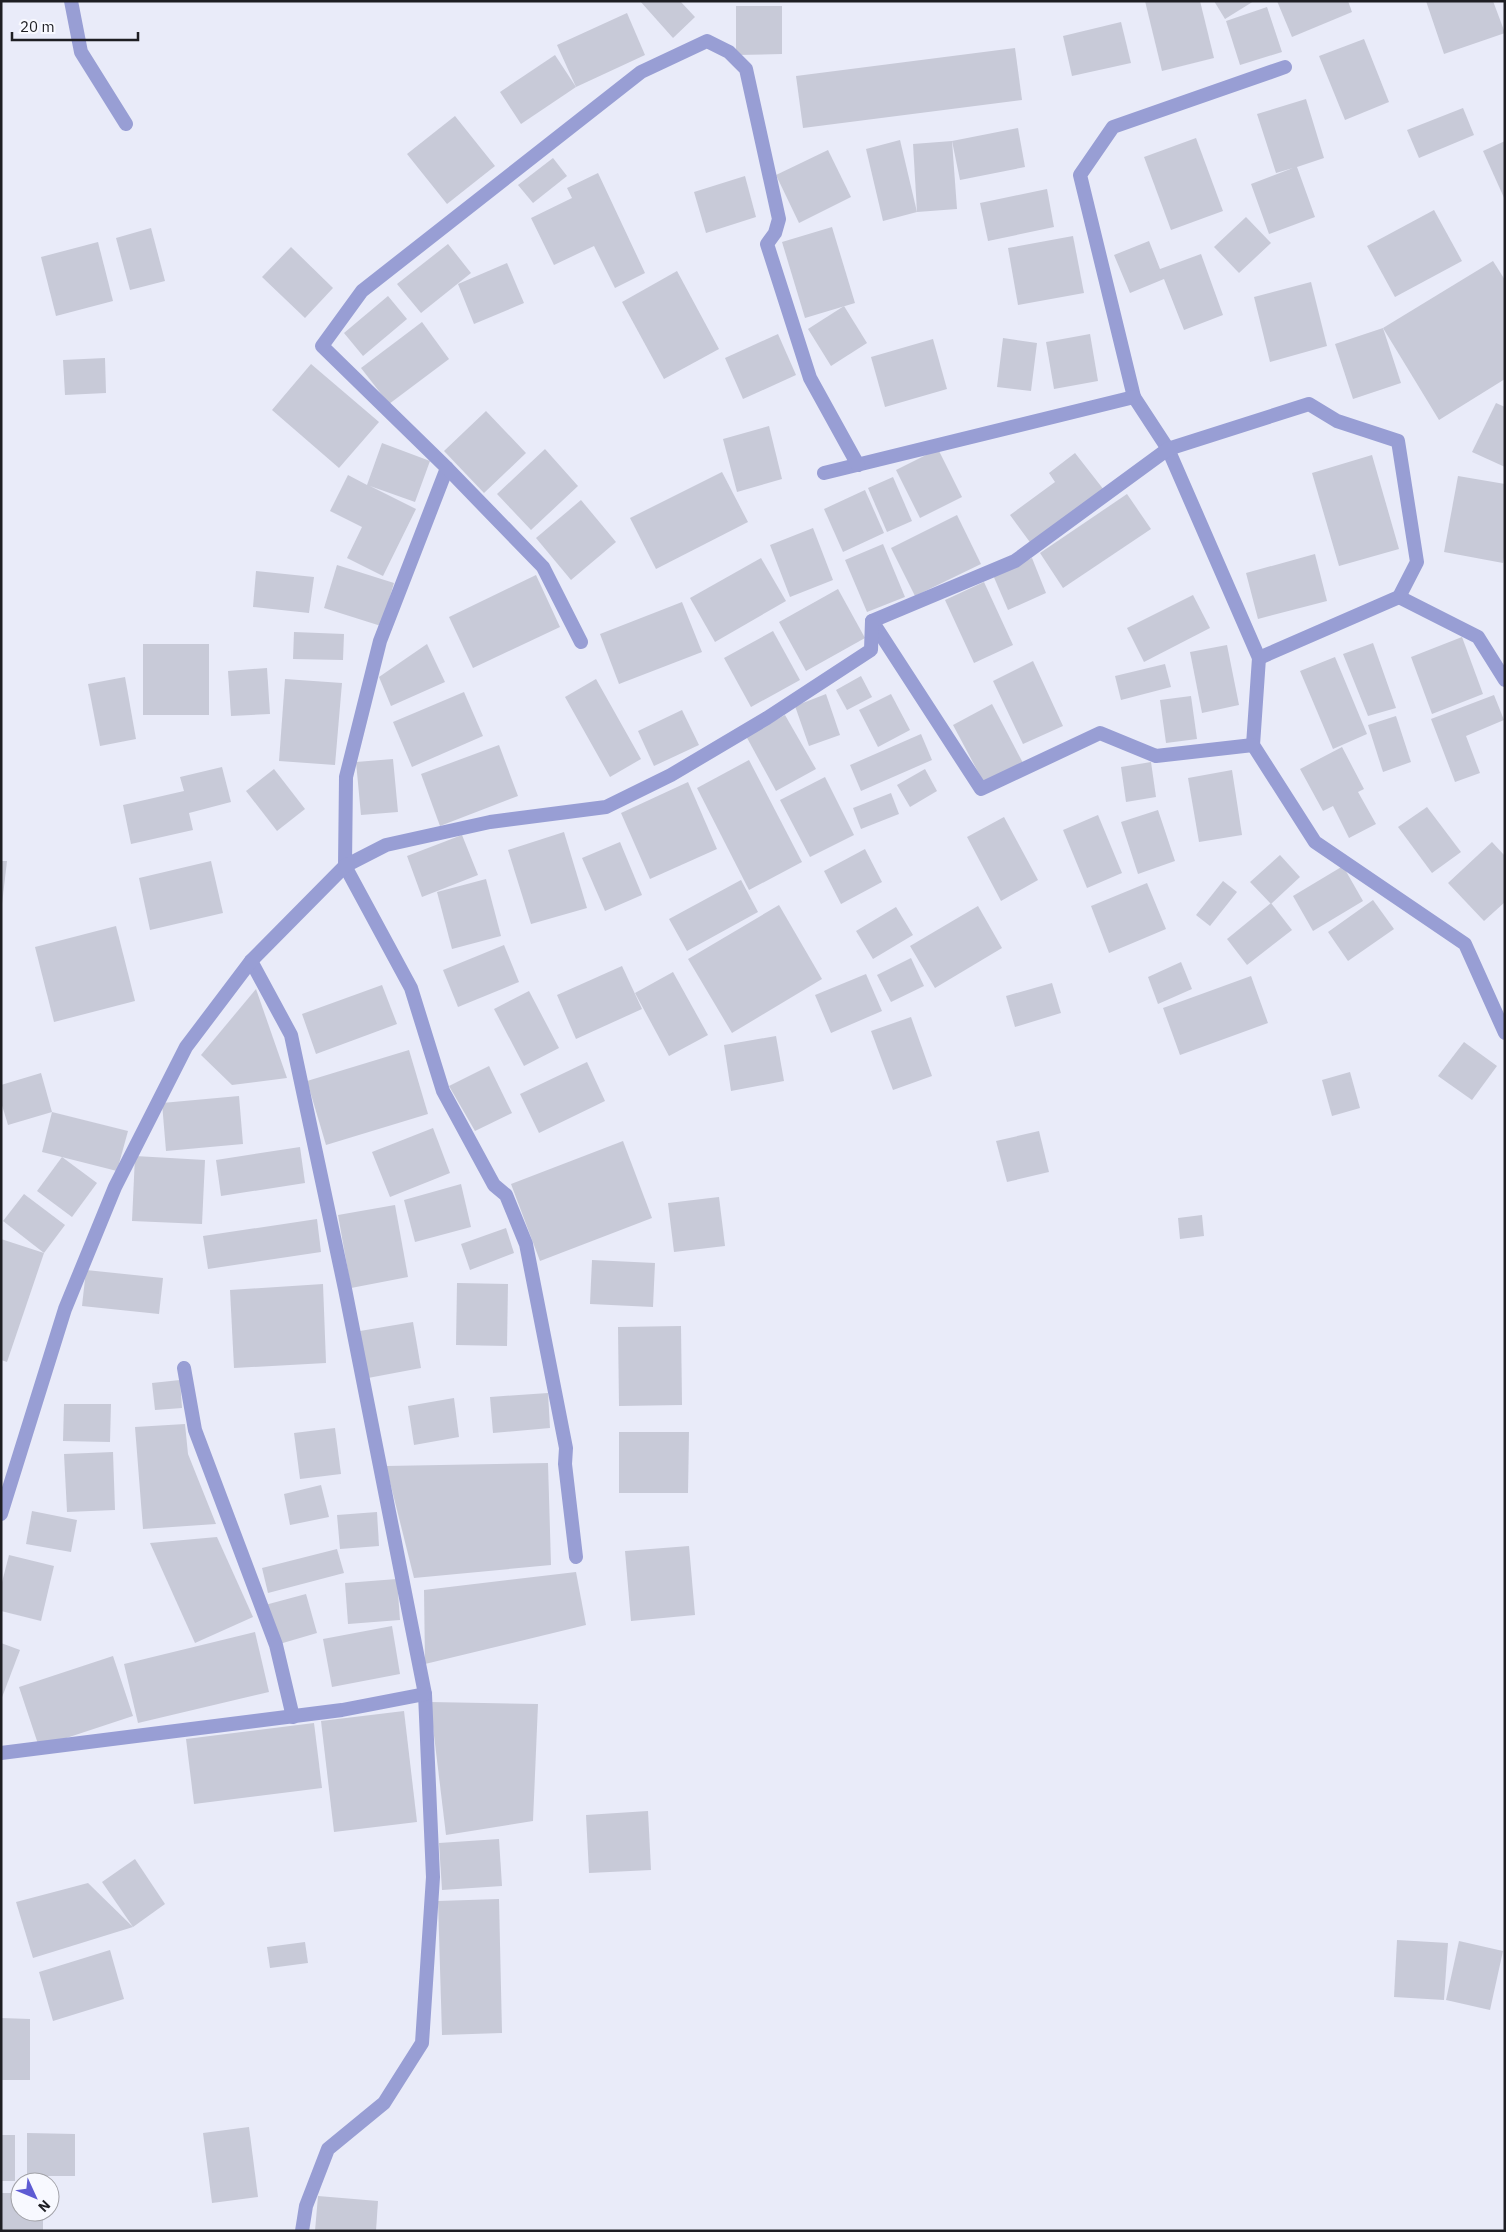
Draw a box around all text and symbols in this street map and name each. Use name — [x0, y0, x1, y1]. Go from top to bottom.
scale bar — [12, 10, 139, 42]
text: 20 m — [20, 17, 55, 36]
north arrow — [10, 2172, 60, 2222]
text: N — [34, 2196, 54, 2216]

